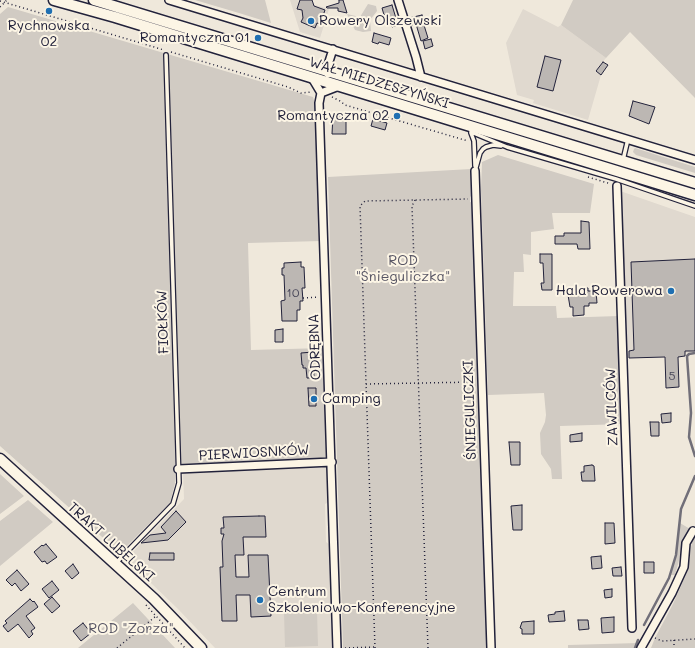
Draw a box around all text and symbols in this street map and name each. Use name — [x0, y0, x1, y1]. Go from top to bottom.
marker: Rychnowska 02 — [44, 6, 54, 16]
place label: Rowery Olszewski — [319, 13, 442, 29]
marker: Rowery Olszewski — [306, 16, 316, 26]
place label: Rychnowska 02 — [8, 18, 90, 50]
place label: Romantyczna 01 — [140, 30, 250, 46]
marker: Romantyczna 01 — [253, 33, 263, 43]
street label: WAŁ MIEDZESZYŃSKI — [307, 54, 451, 112]
place label: Romantyczna 02 — [277, 108, 389, 124]
marker: Romantyczna 02 — [392, 111, 402, 121]
park label: ROD "Śnieguliczka" — [356, 253, 450, 286]
place label: Hala Rowerowa — [556, 283, 663, 299]
house number: 10 — [287, 286, 299, 300]
marker: Hala Rowerowa — [666, 286, 676, 296]
street label: FIOŁKÓW — [153, 290, 173, 354]
street label: ODRĘBNA — [305, 314, 325, 380]
street label: ŚNIEGULICZKI — [460, 360, 480, 460]
street label: ZAWILCÓW — [602, 368, 622, 446]
house number: 5 — [669, 369, 675, 383]
place label: Camping — [322, 391, 381, 407]
marker: Camping — [309, 394, 319, 404]
street label: PIERWIOSNKÓW — [198, 442, 310, 464]
street label: TRAKT LUBELSKI — [64, 499, 158, 585]
place label: Centrum Szkoleniowo-Konferencyjne — [268, 584, 456, 616]
marker: Centrum Szkoleniowo-Konferencyjne — [255, 595, 265, 605]
park label: ROD "Zorza" — [88, 621, 174, 637]

